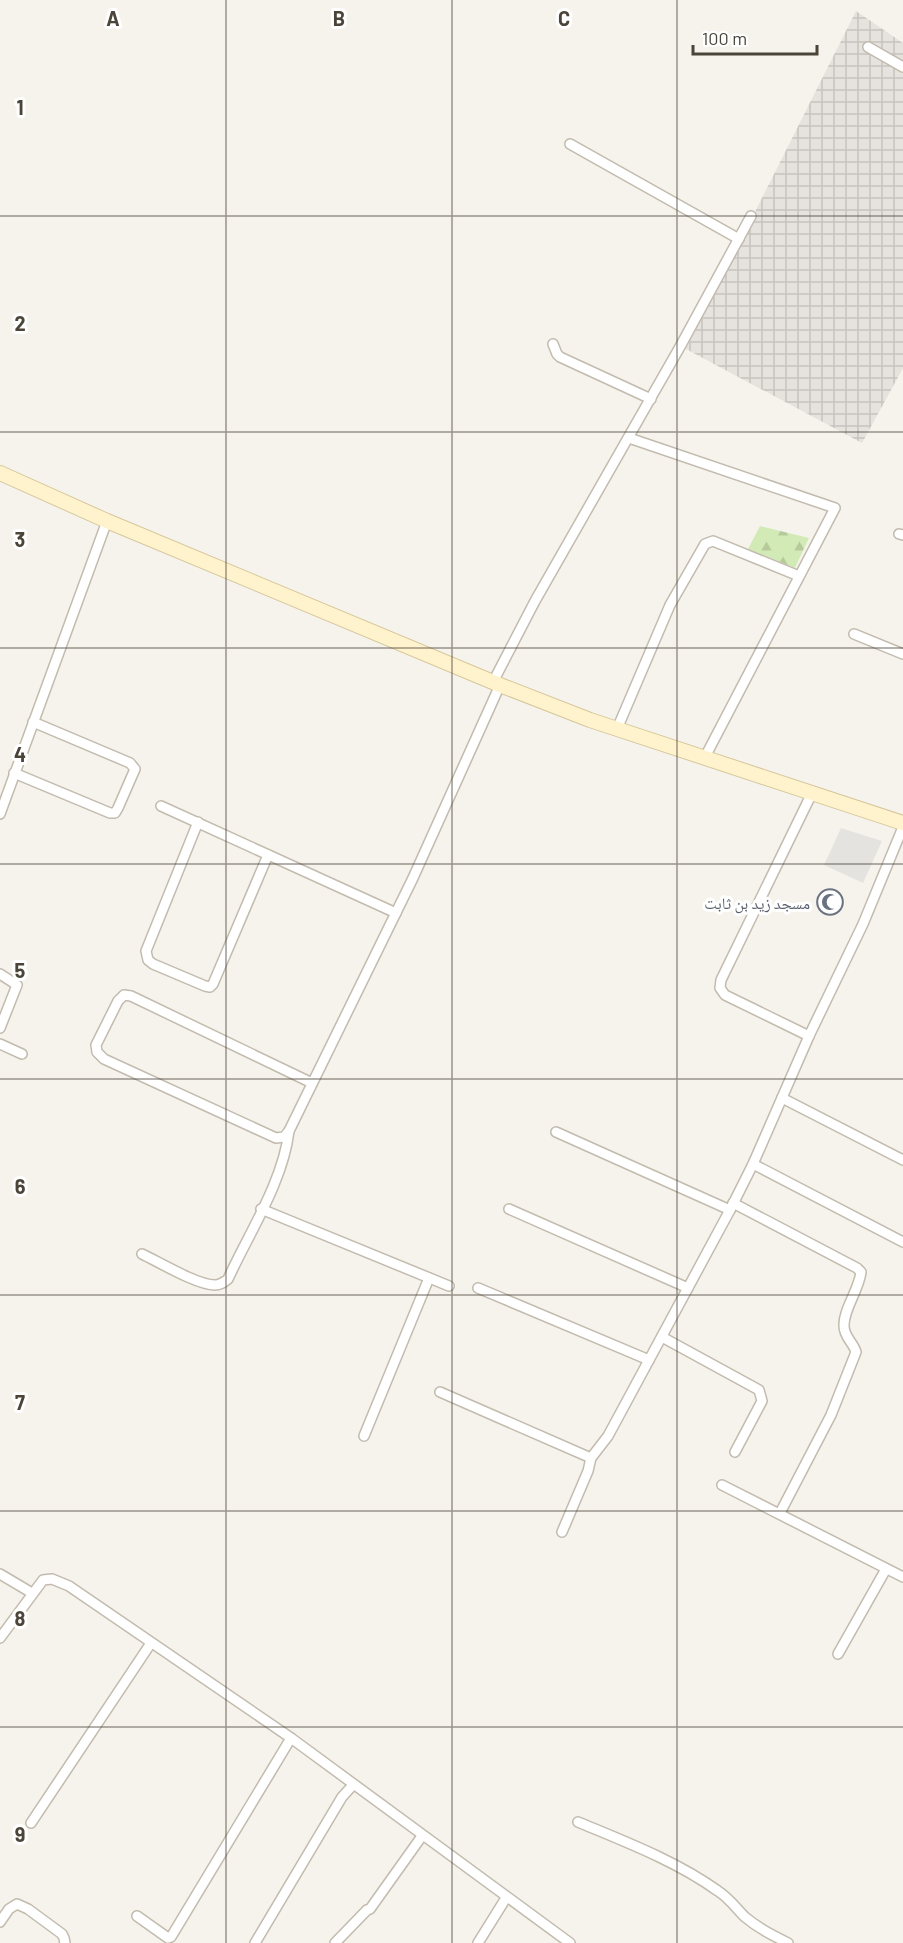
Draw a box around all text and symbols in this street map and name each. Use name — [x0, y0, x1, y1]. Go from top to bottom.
text: A — [106, 6, 120, 30]
text: B — [333, 6, 345, 30]
text: C — [558, 6, 570, 30]
scale bar — [693, 18, 818, 56]
text: 100 m — [702, 27, 747, 49]
text: 1 — [16, 95, 24, 119]
text: 2 — [14, 311, 26, 335]
text: 3 — [15, 527, 25, 551]
text: 4 — [14, 742, 26, 766]
mosque icon: مسجد زيد بن ثابت — [815, 887, 845, 917]
place label: مسجد زيد بن ثابت — [704, 893, 810, 914]
text: 5 — [15, 958, 26, 982]
text: 6 — [15, 1174, 26, 1198]
text: 7 — [15, 1390, 25, 1414]
text: 8 — [15, 1606, 26, 1630]
text: 9 — [15, 1822, 25, 1846]

